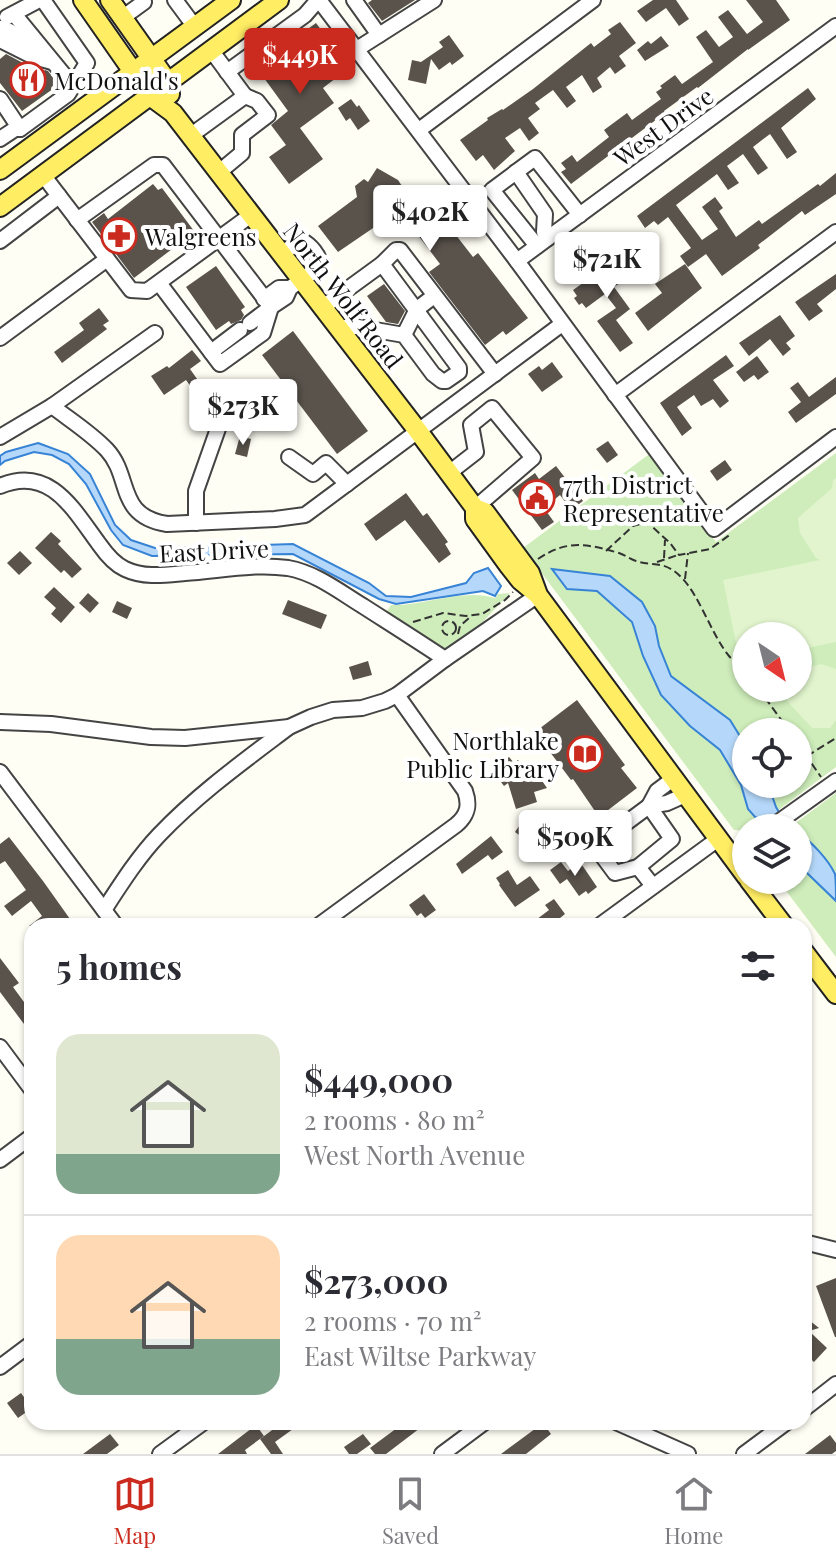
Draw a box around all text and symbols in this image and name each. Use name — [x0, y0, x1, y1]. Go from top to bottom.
pin: $449K — [244, 28, 356, 96]
text: $449K — [262, 36, 338, 71]
restaurant icon: McDonald's — [9, 61, 47, 99]
place label: McDonald's — [54, 64, 179, 96]
street label: West Drive — [606, 79, 719, 174]
pin: $402K — [374, 185, 486, 253]
text: $402K — [391, 193, 469, 228]
street label: North Wolf Road — [277, 216, 411, 374]
pharmacy icon: Walgreens — [100, 217, 138, 255]
place label: Walgreens — [144, 220, 257, 252]
pin: $721K — [551, 232, 663, 300]
text: $721K — [573, 240, 641, 275]
pin: $273K — [187, 379, 299, 447]
text: $273K — [207, 387, 279, 422]
place label: 77th District Representative — [563, 468, 724, 528]
public building icon: 77th District Representative — [518, 479, 556, 517]
street label: East Drive — [158, 531, 270, 569]
north arrow — [732, 622, 812, 702]
map controls — [732, 622, 812, 894]
button: locate — [732, 718, 812, 798]
place label: Northlake Public Library — [406, 724, 559, 784]
library icon: Northlake Public Library — [566, 735, 604, 773]
pin: $509K — [519, 810, 631, 878]
button: layers — [732, 814, 812, 894]
text: $509K — [537, 818, 613, 853]
text: 5 homes — [56, 943, 182, 989]
icon: filters — [736, 944, 780, 988]
text: $449,000 — [304, 1056, 453, 1102]
icon: home — [120, 1066, 216, 1162]
text: 2 rooms · 80 m² — [304, 1102, 484, 1137]
text: West North Avenue — [304, 1137, 525, 1172]
text: $273,000 — [304, 1257, 448, 1303]
icon: home — [120, 1267, 216, 1363]
text: 2 rooms · 70 m² — [304, 1303, 482, 1338]
text: East Wiltse Parkway — [304, 1338, 536, 1373]
tab: Map — [113, 1472, 157, 1550]
tab: Saved — [382, 1472, 439, 1550]
tab: Home — [664, 1472, 723, 1550]

